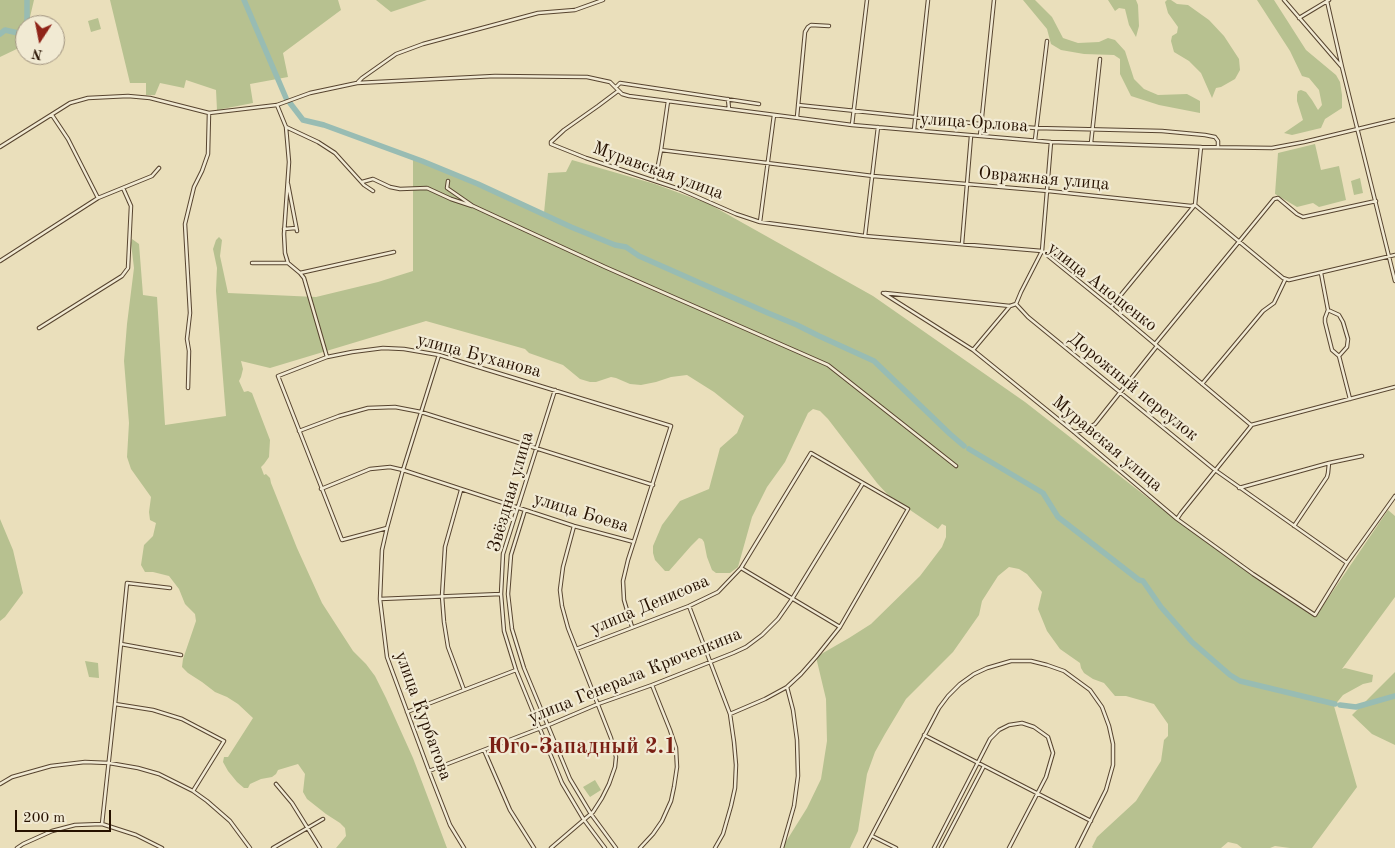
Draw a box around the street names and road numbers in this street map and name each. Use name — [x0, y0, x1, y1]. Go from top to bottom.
street label: улица Орлова — [919, 108, 1029, 138]
street label: Муравская улица — [590, 137, 726, 205]
street label: Овражная улица — [978, 163, 1110, 195]
street label: улица Анощенко — [1043, 237, 1161, 337]
street label: Дорожный переулок — [1064, 328, 1202, 446]
street label: улица Буханова — [414, 329, 544, 383]
street label: Муравская улица — [1047, 391, 1167, 497]
street label: Звёздная улица — [484, 429, 538, 555]
street label: улица Боева — [531, 488, 631, 538]
street label: улица Денисова — [588, 570, 712, 640]
street label: улица Генерала Крюченкина — [525, 623, 745, 729]
street label: улица Курбатова — [390, 648, 456, 784]

